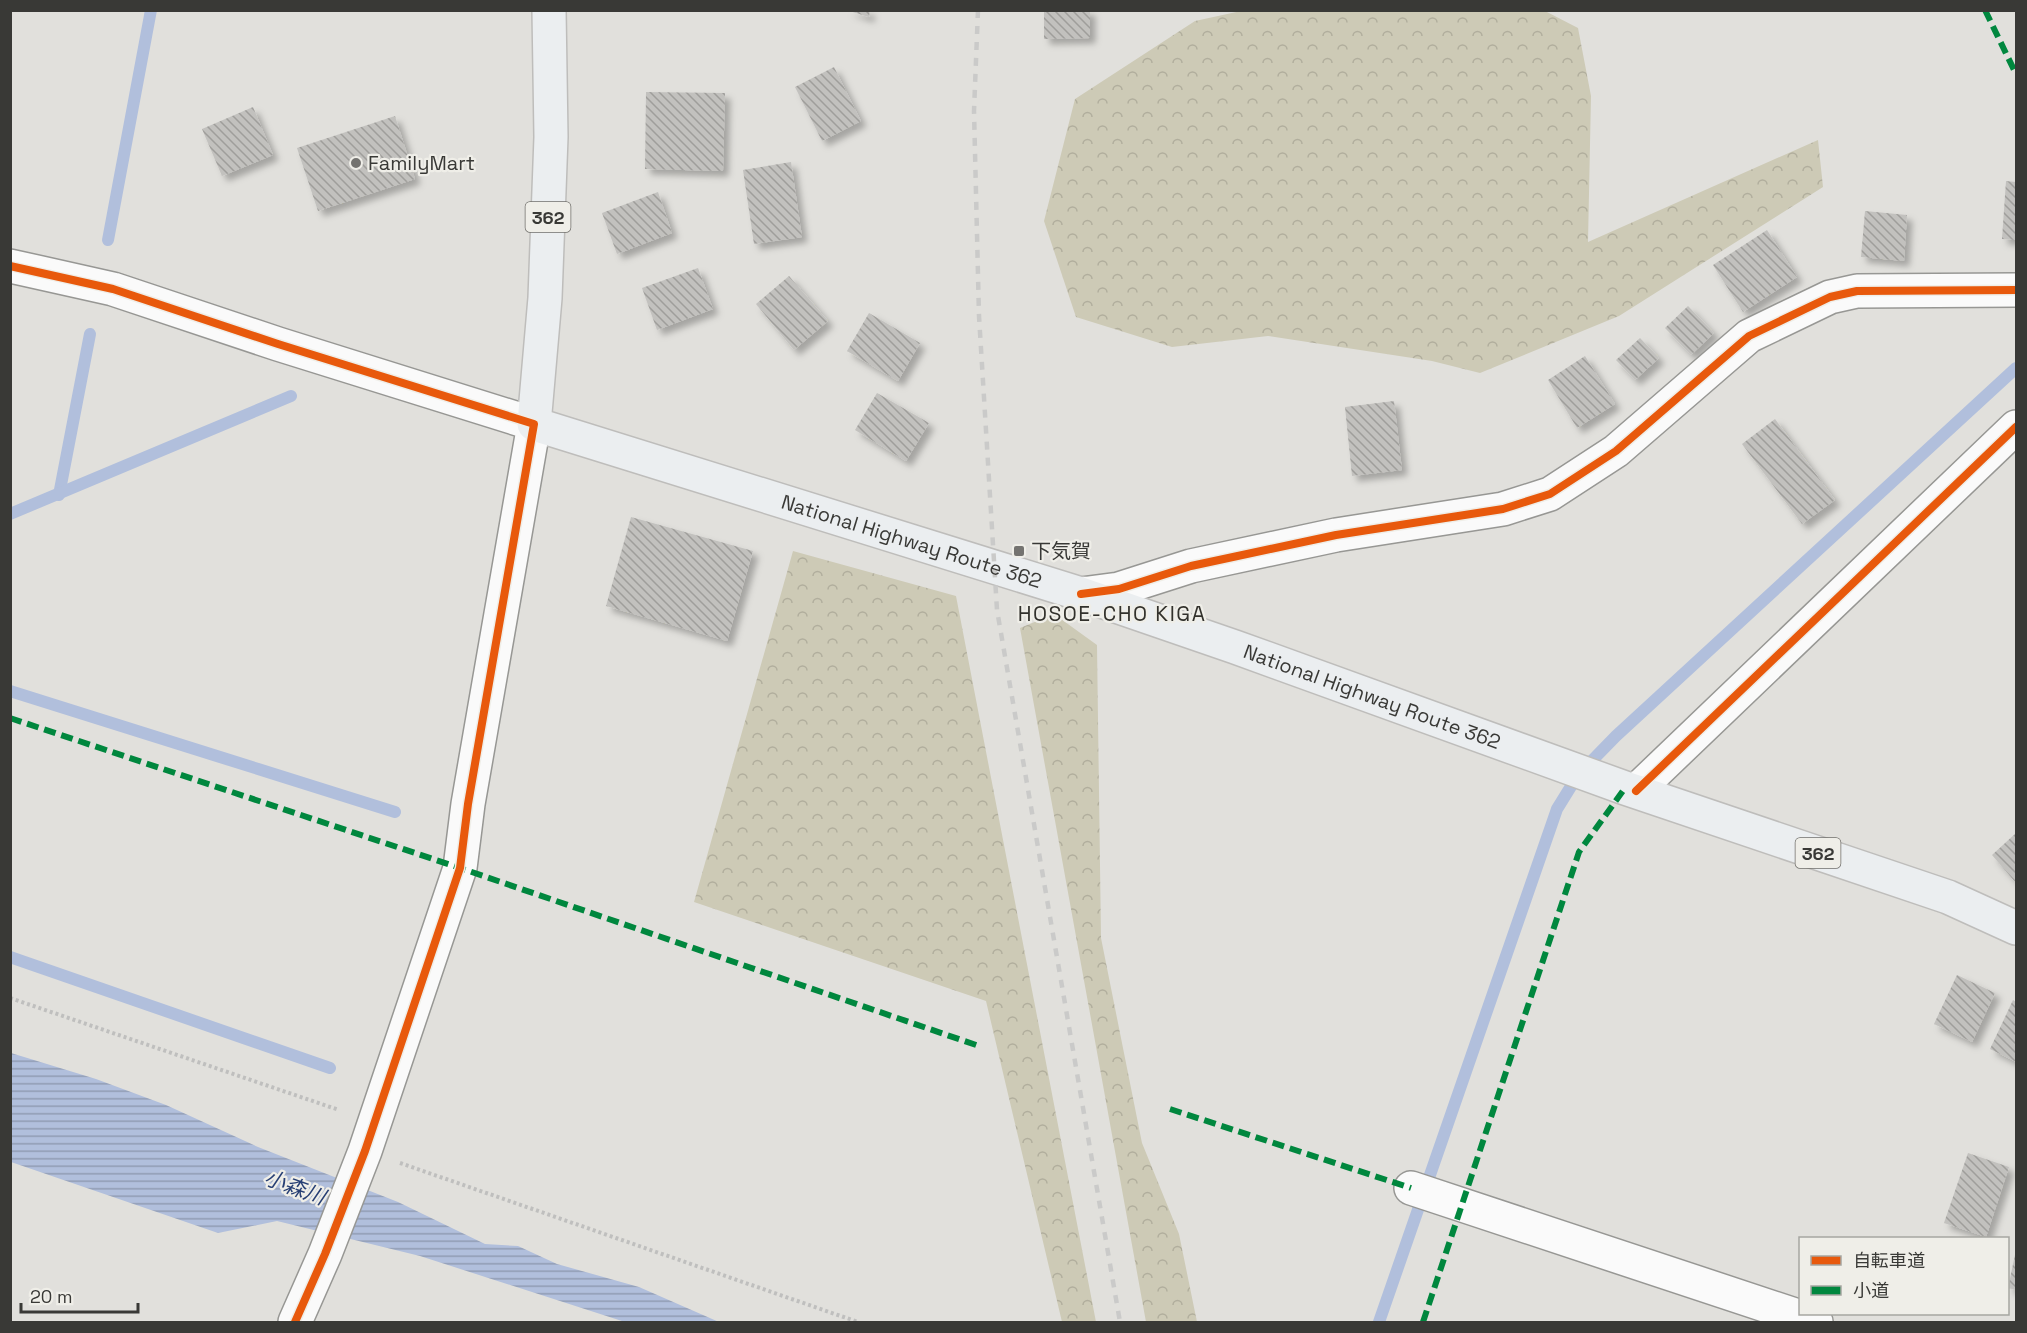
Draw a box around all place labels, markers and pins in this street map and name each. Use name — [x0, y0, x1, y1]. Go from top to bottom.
place label: FamilyMart — [368, 150, 475, 176]
marker: FamilyMart — [349, 156, 363, 170]
place label: 下気賀 — [1031, 538, 1091, 564]
marker: 下気賀 — [1012, 544, 1026, 558]

